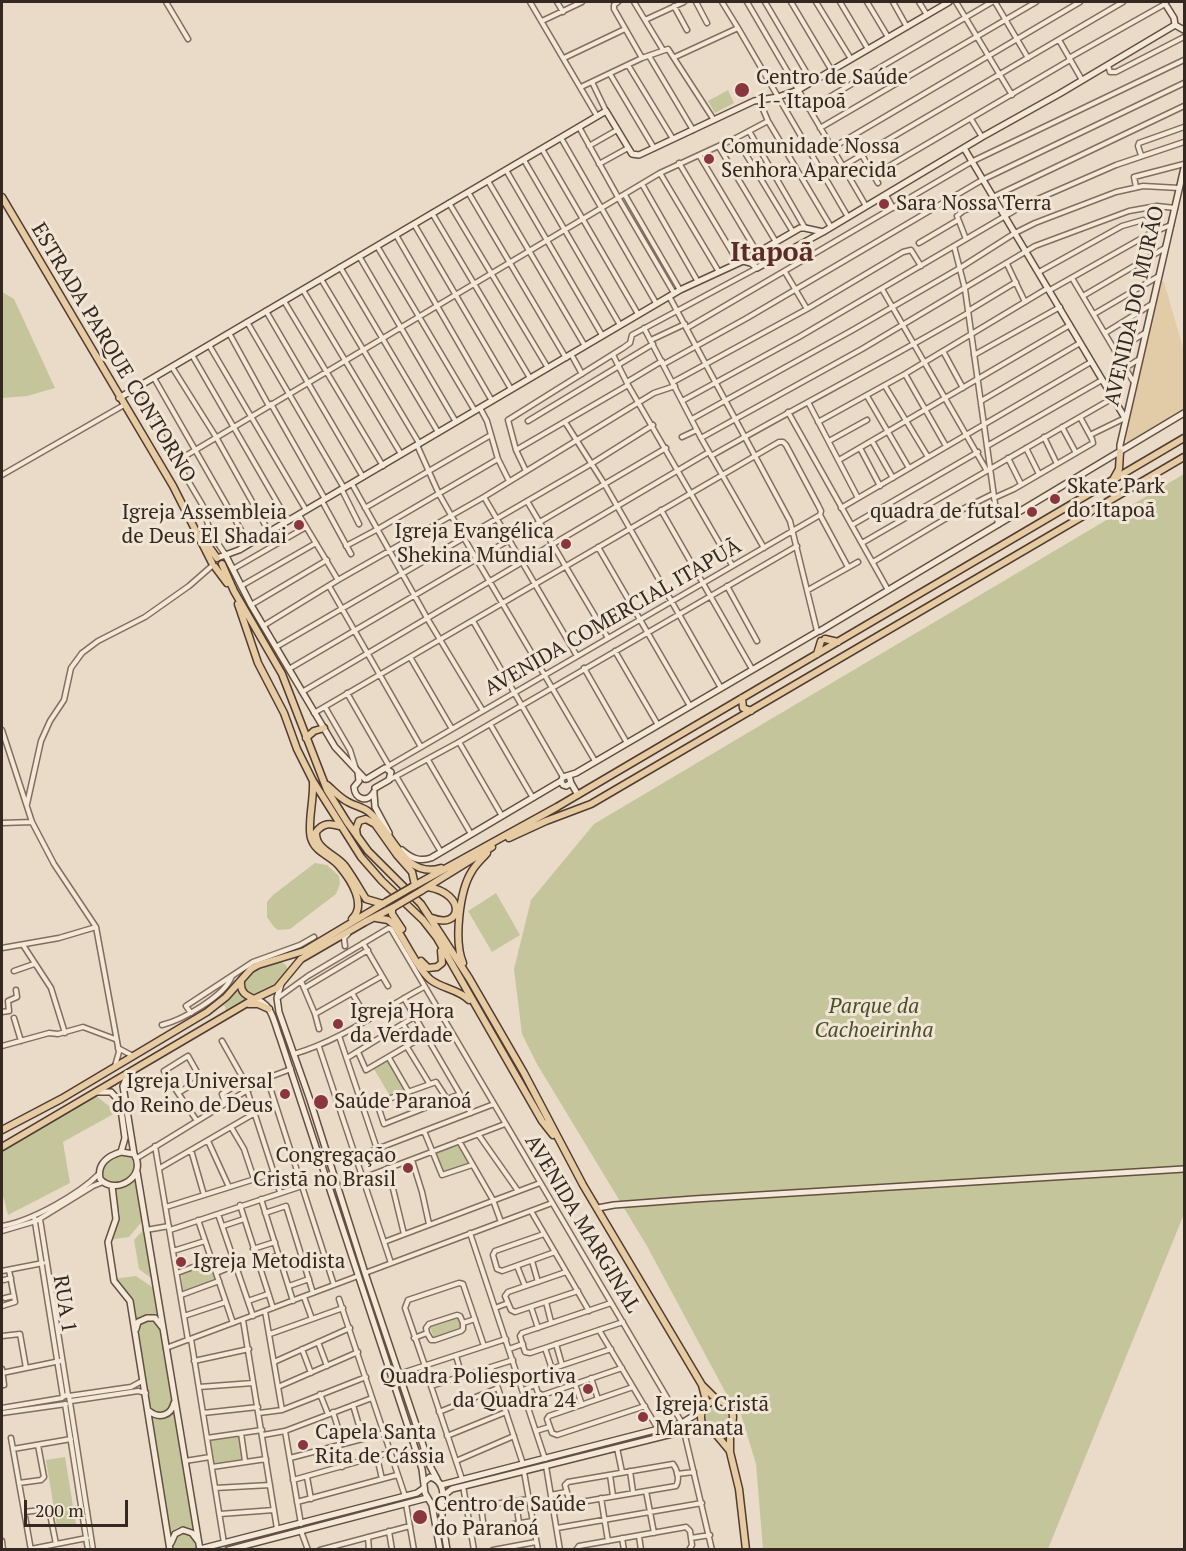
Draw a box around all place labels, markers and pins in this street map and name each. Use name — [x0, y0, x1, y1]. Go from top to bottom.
place label: Centro de Saúde 1 - Itapoã — [756, 65, 908, 115]
marker: Centro de Saúde 1 - Itapoã — [733, 81, 751, 99]
place label: Comunidade Nossa Senhora Aparecida — [721, 134, 900, 184]
marker: Comunidade Nossa Senhora Aparecida — [702, 152, 716, 166]
place label: Sara Nossa Terra — [896, 191, 1051, 217]
marker: Sara Nossa Terra — [877, 197, 891, 211]
place label: Skate Park do Itapoã — [1067, 474, 1165, 524]
marker: Skate Park do Itapoã — [1048, 492, 1062, 506]
place label: quadra de futsal — [870, 499, 1020, 525]
place label: Igreja Assembleia de Deus El Shadai — [122, 500, 287, 550]
marker: quadra de futsal — [1025, 505, 1039, 519]
marker: Igreja Assembleia de Deus El Shadai — [292, 518, 306, 532]
place label: Igreja Evangélica Shekina Mundial — [395, 519, 554, 569]
marker: Igreja Evangélica Shekina Mundial — [559, 537, 573, 551]
place label: Igreja Hora da Verdade — [350, 999, 454, 1049]
marker: Igreja Hora da Verdade — [331, 1017, 345, 1031]
place label: Igreja Universal do Reino de Deus — [112, 1069, 273, 1119]
marker: Igreja Universal do Reino de Deus — [278, 1087, 292, 1101]
place label: Saúde Paranoá — [334, 1089, 472, 1115]
marker: Saúde Paranoá — [312, 1093, 330, 1111]
place label: Congregação Cristã no Brasil — [253, 1143, 396, 1193]
marker: Congregação Cristã no Brasil — [401, 1161, 415, 1175]
place label: Igreja Metodista — [193, 1249, 345, 1275]
marker: Igreja Metodista — [174, 1255, 188, 1269]
place label: Quadra Poliesportiva da Quadra 24 — [380, 1364, 576, 1414]
marker: Quadra Poliesportiva da Quadra 24 — [581, 1382, 595, 1396]
place label: Igreja Cristã Maranata — [655, 1392, 769, 1442]
marker: Igreja Cristã Maranata — [636, 1410, 650, 1424]
place label: Capela Santa Rita de Cássia — [315, 1420, 445, 1470]
marker: Capela Santa Rita de Cássia — [296, 1438, 310, 1452]
place label: Centro de Saúde do Paranoá — [434, 1492, 586, 1542]
marker: Centro de Saúde do Paranoá — [411, 1508, 429, 1526]

